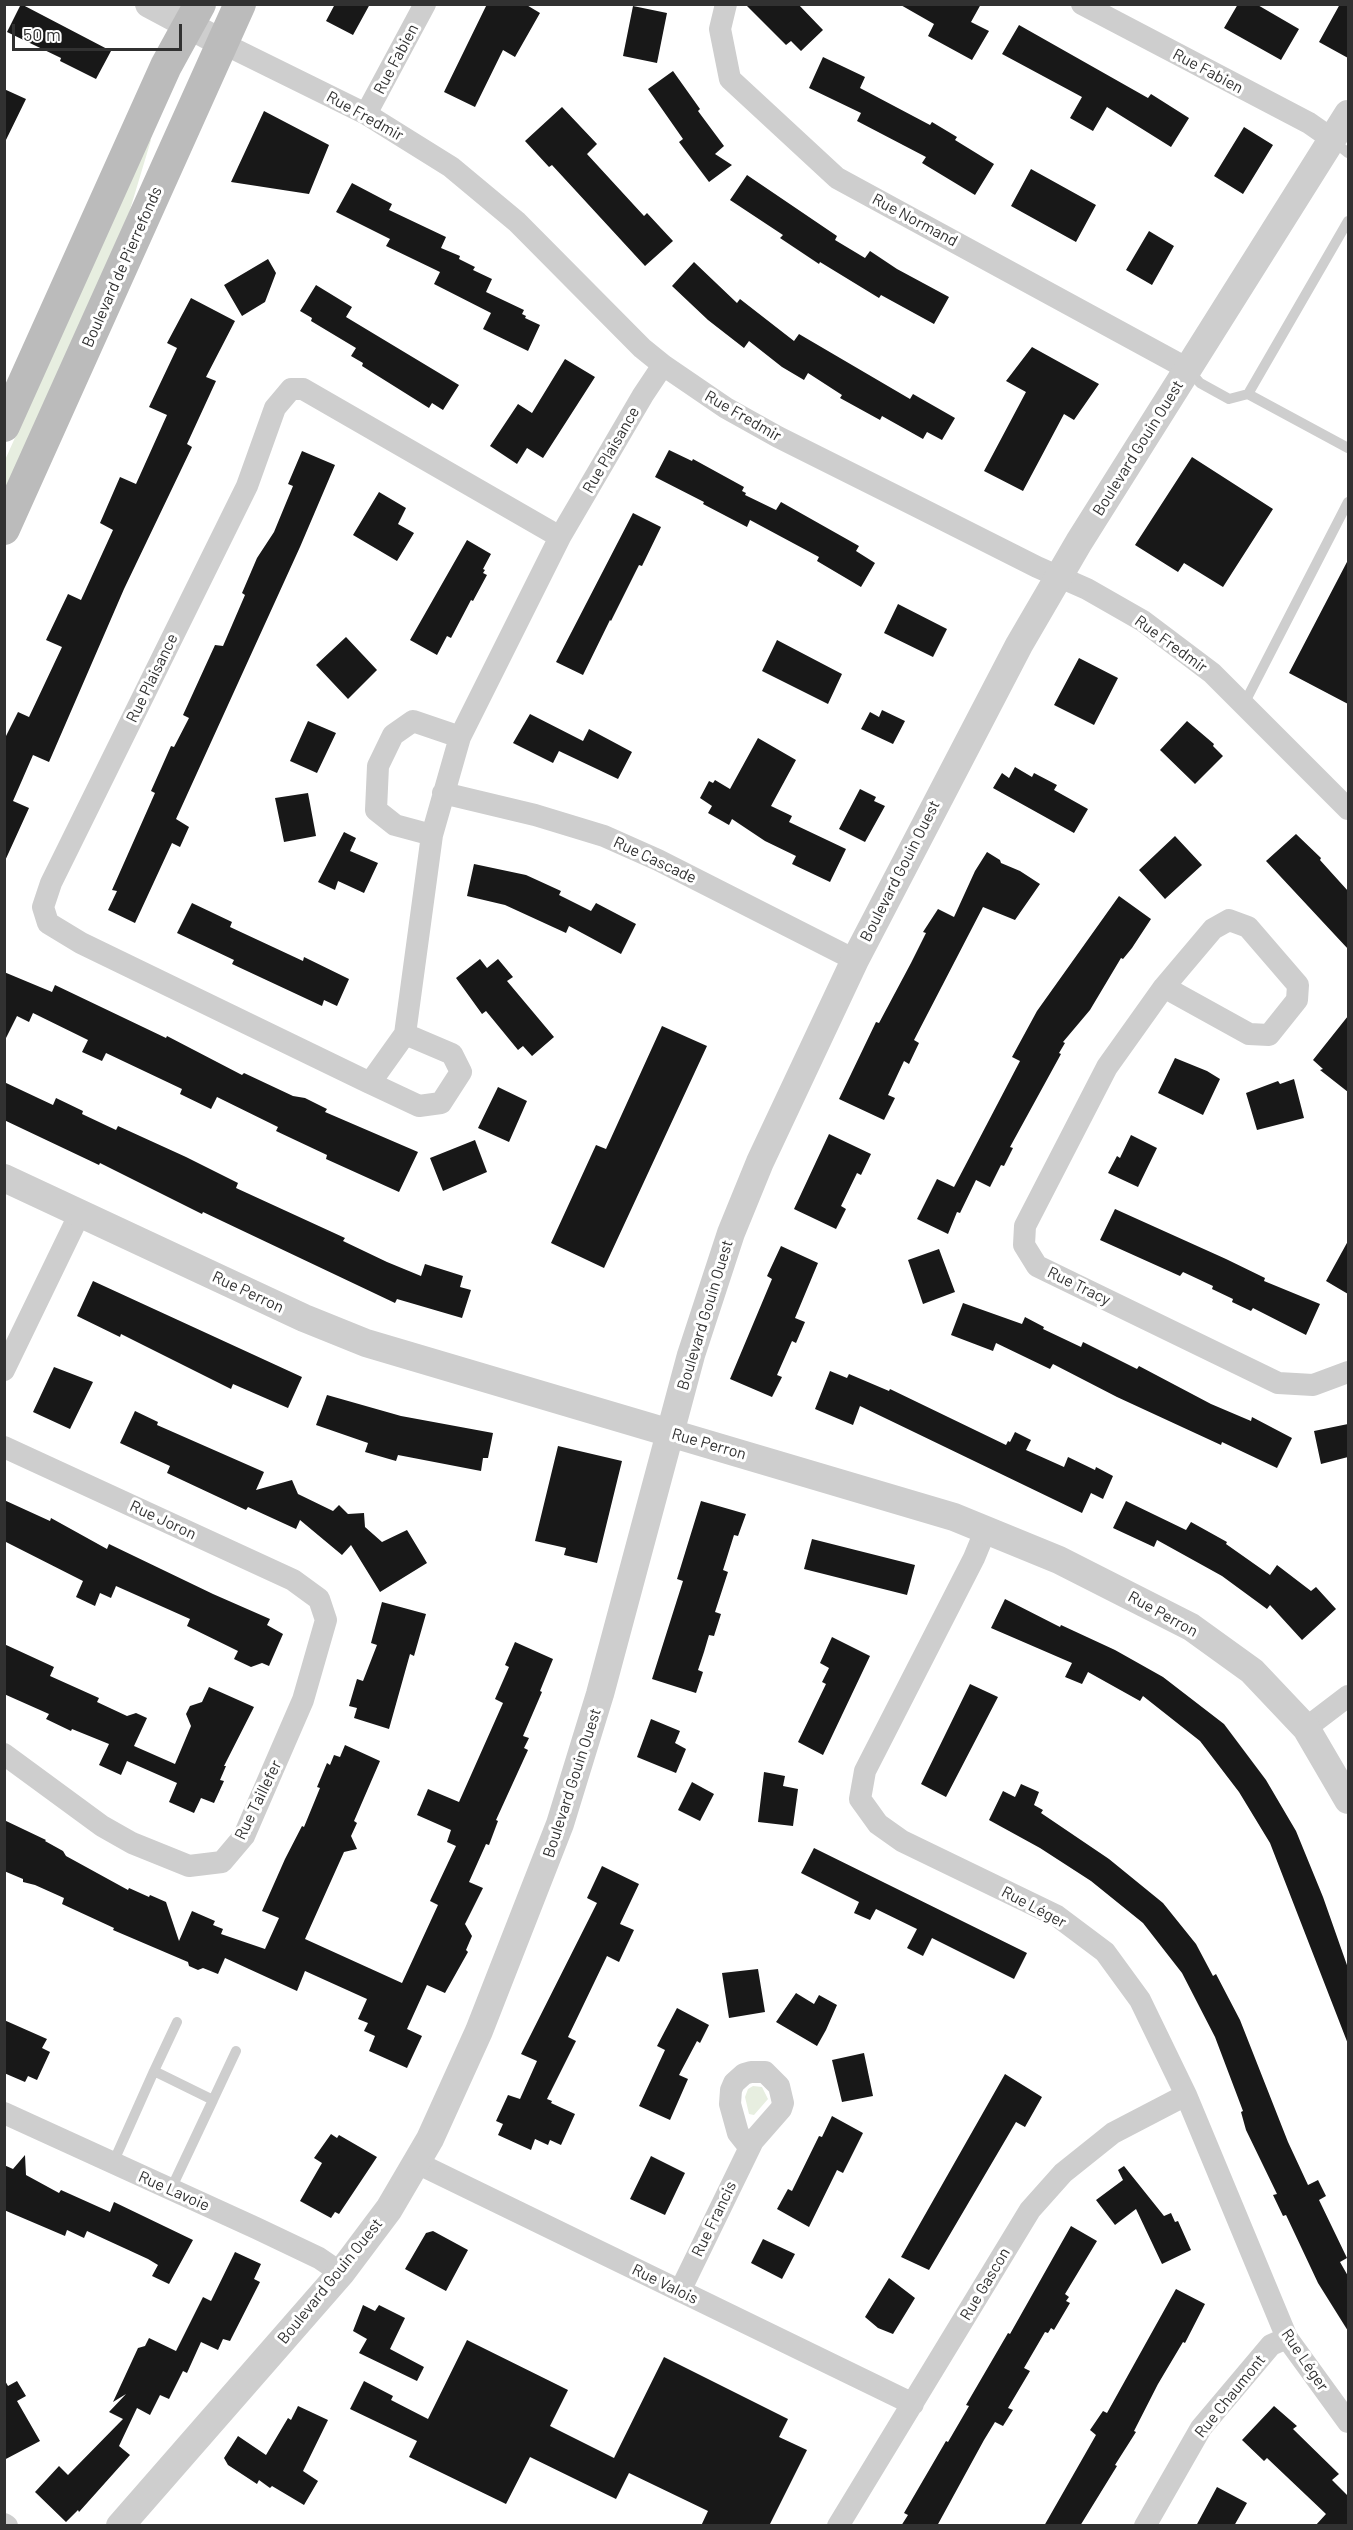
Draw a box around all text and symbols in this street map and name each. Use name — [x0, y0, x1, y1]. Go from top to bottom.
scale bar — [15, 12, 184, 50]
street label: Rue Fabien — [369, 21, 423, 97]
text: 50 m — [23, 23, 61, 45]
street label: Rue Fabien — [1170, 44, 1246, 98]
street label: Rue Fredmir — [323, 87, 407, 145]
street label: Boulevard de Pierrefonds — [78, 184, 166, 350]
street label: Rue Normand — [869, 189, 961, 251]
street label: Boulevard Gouin Ouest — [1089, 377, 1187, 519]
street label: Rue Fredmir — [701, 386, 785, 446]
street label: Rue Plaisance — [579, 403, 643, 497]
street label: Rue Fredmir — [1131, 611, 1211, 677]
street label: Rue Plaisance — [122, 630, 182, 726]
street label: Boulevard Gouin Ouest — [856, 797, 944, 945]
street label: Rue Cascade — [610, 832, 700, 888]
street label: Boulevard Gouin Ouest — [673, 1238, 737, 1392]
street label: Rue Tracy — [1044, 1262, 1114, 1310]
street label: Rue Perron — [209, 1267, 287, 1317]
street label: Rue Perron — [669, 1424, 749, 1464]
street label: Rue Joron — [127, 1496, 199, 1544]
street label: Rue Perron — [1125, 1587, 1201, 1641]
street label: Boulevard Gouin Ouest — [539, 1706, 605, 1860]
street label: Rue Taillefer — [230, 1757, 286, 1843]
street label: Rue Léger — [998, 1882, 1070, 1932]
street label: Rue Lavoie — [135, 2167, 213, 2215]
street label: Rue Francis — [687, 2178, 741, 2260]
street label: Boulevard Gouin Ouest — [273, 2214, 387, 2348]
street label: Rue Gascon — [956, 2244, 1014, 2324]
street label: Rue Valois — [629, 2260, 701, 2308]
street label: Rue Léger — [1277, 2325, 1333, 2395]
street label: Rue Chaumont — [1191, 2351, 1269, 2441]

